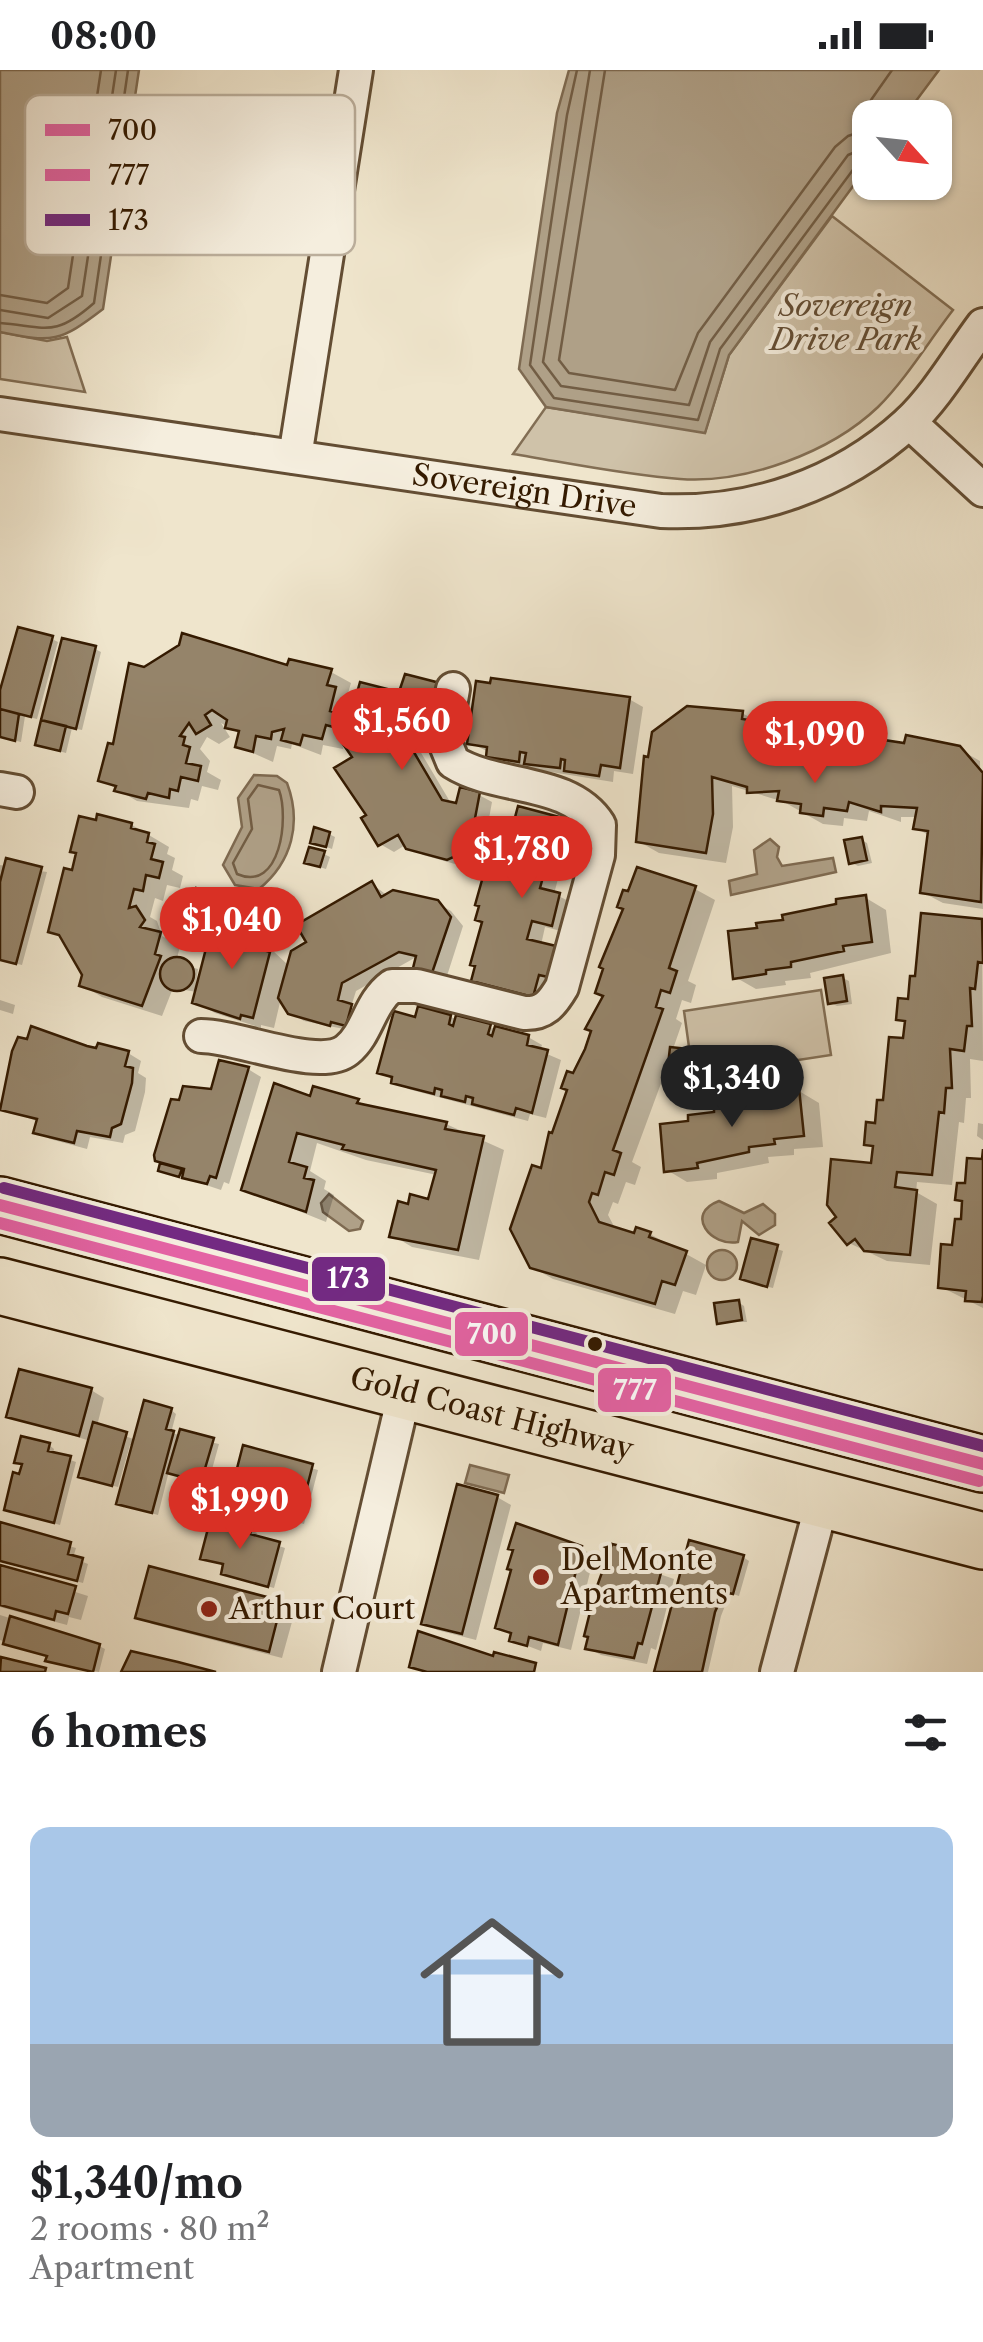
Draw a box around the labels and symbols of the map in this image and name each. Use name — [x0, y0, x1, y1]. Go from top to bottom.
legend — [25, 95, 355, 255]
north arrow — [852, 100, 952, 200]
text: 700 — [108, 113, 157, 147]
text: 777 — [108, 158, 150, 192]
text: 173 — [108, 203, 149, 237]
park label: Sovereign Drive Park — [768, 287, 922, 358]
street label: Sovereign Drive — [410, 456, 639, 525]
pin: $1,560 — [321, 688, 483, 773]
pin: $1,090 — [734, 701, 896, 786]
pin: $1,780 — [441, 816, 603, 901]
pin: $1,040 — [151, 887, 313, 972]
pin: $1,340 — [651, 1045, 813, 1130]
line badge: 173 — [310, 1255, 387, 1303]
text: 173 — [326, 1261, 370, 1295]
line badge: 700 — [453, 1310, 530, 1358]
text: 700 — [467, 1317, 517, 1351]
unlabelled marker — [585, 1334, 605, 1354]
street label: Gold Coast Highway — [346, 1359, 638, 1468]
line badge: 777 — [596, 1366, 673, 1414]
text: 777 — [613, 1373, 657, 1407]
pin: $1,990 — [159, 1467, 321, 1552]
place label: Del Monte Apartments — [560, 1541, 728, 1612]
marker: Del Monte Apartments — [530, 1566, 552, 1588]
place label: Arthur Court — [228, 1590, 415, 1627]
marker: Arthur Court — [198, 1598, 220, 1620]

